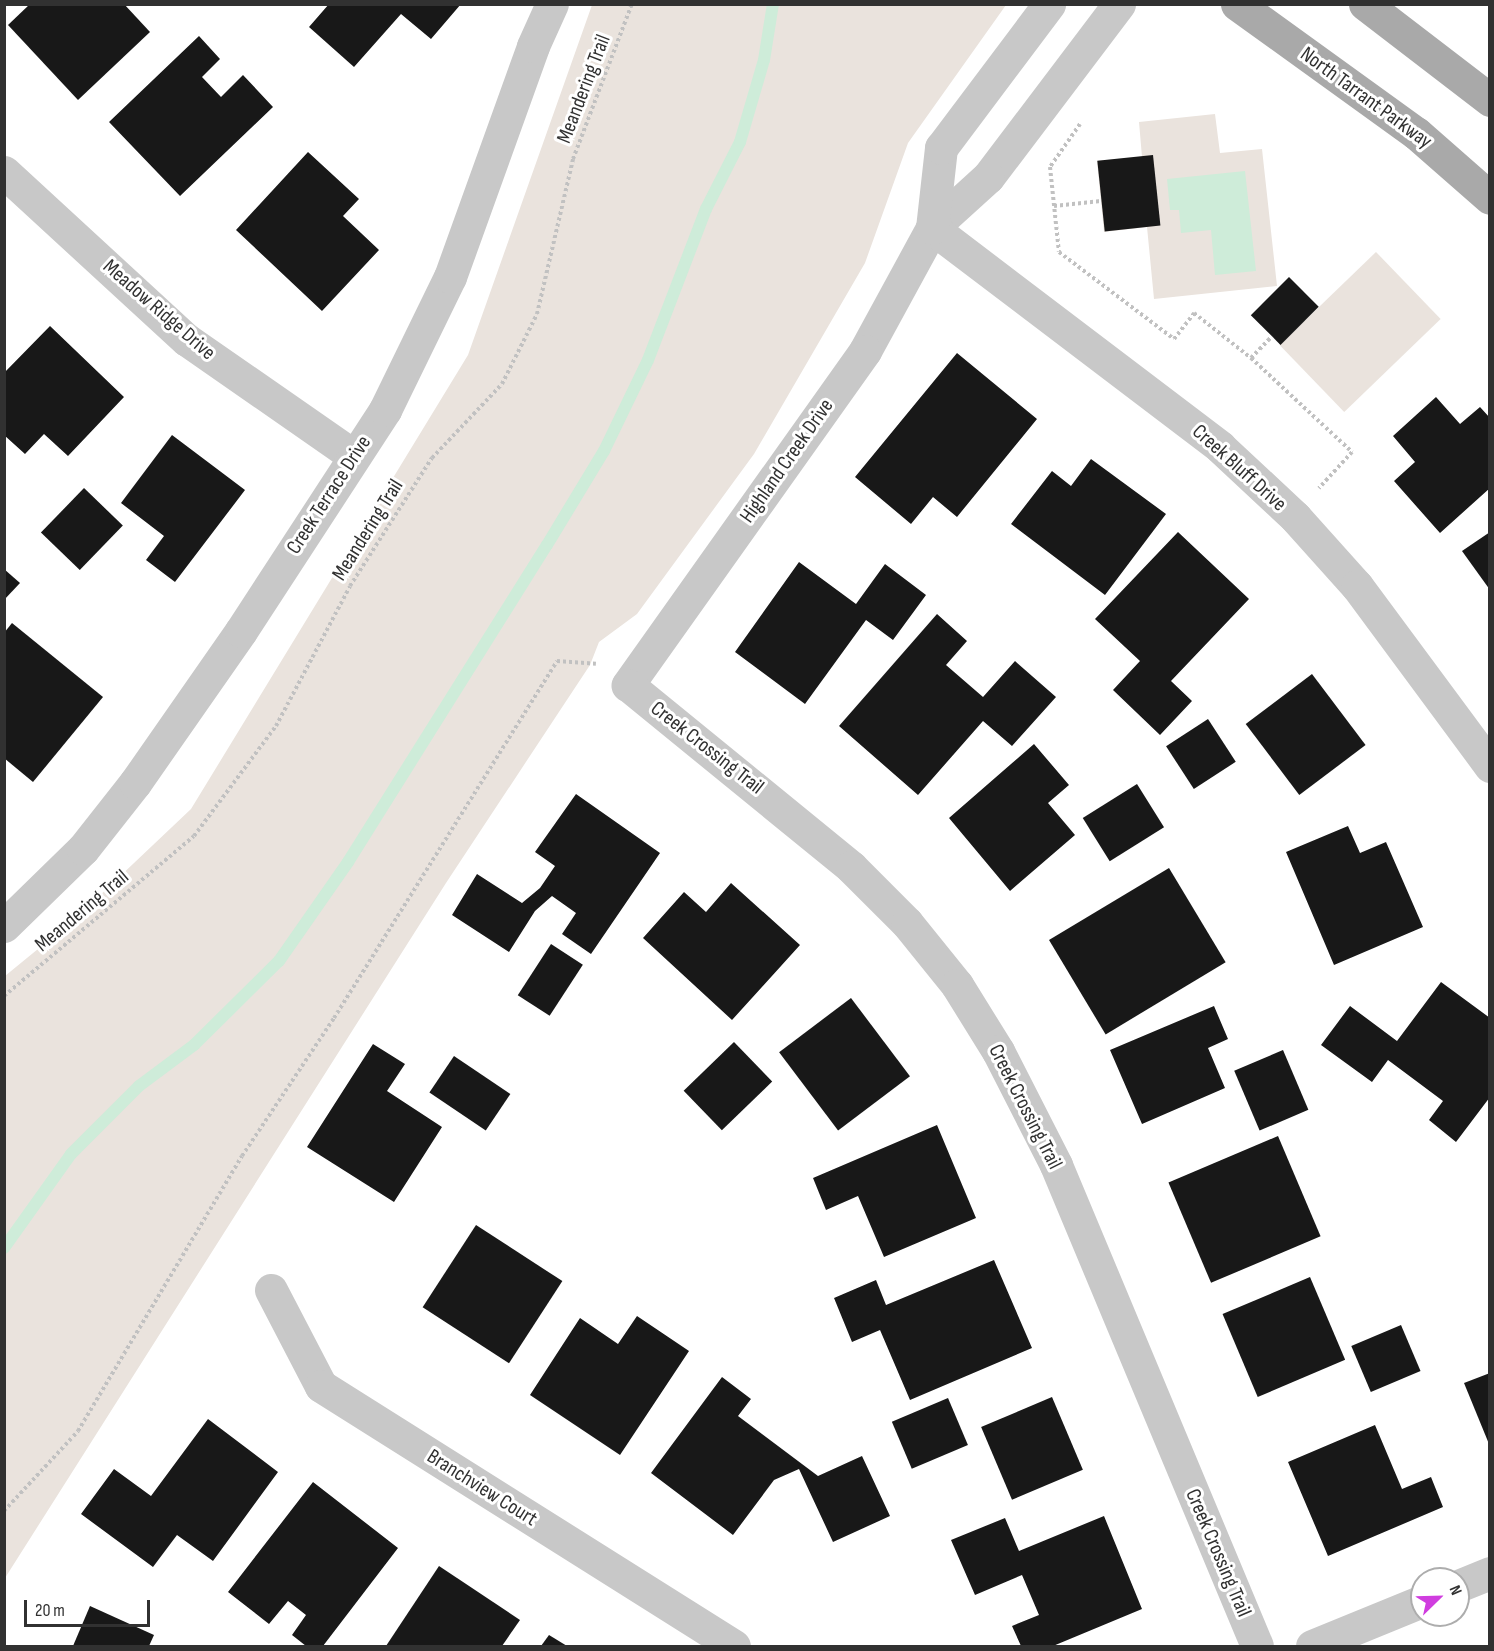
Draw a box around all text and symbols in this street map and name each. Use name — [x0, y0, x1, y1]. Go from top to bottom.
street label: Meandering Trail — [552, 31, 616, 147]
street label: North Tarrant Parkway — [1295, 42, 1437, 154]
street label: Meadow Ridge Drive — [98, 254, 220, 366]
street label: Highland Creek Drive — [735, 394, 839, 528]
street label: Creek Bluff Drive — [1187, 419, 1291, 517]
street label: Creek Terrace Drive — [281, 431, 377, 559]
street label: Meandering Trail — [327, 475, 409, 585]
street label: Creek Crossing Trail — [645, 696, 769, 800]
street label: Meandering Trail — [30, 865, 134, 957]
street label: Creek Crossing Trail — [983, 1040, 1067, 1174]
street label: Branchview Court — [422, 1444, 542, 1532]
street label: Creek Crossing Trail — [1180, 1485, 1256, 1621]
north arrow — [1410, 1567, 1470, 1627]
text: N — [1445, 1583, 1466, 1598]
scale bar — [27, 1588, 153, 1626]
text: 20 m — [35, 1600, 65, 1621]

